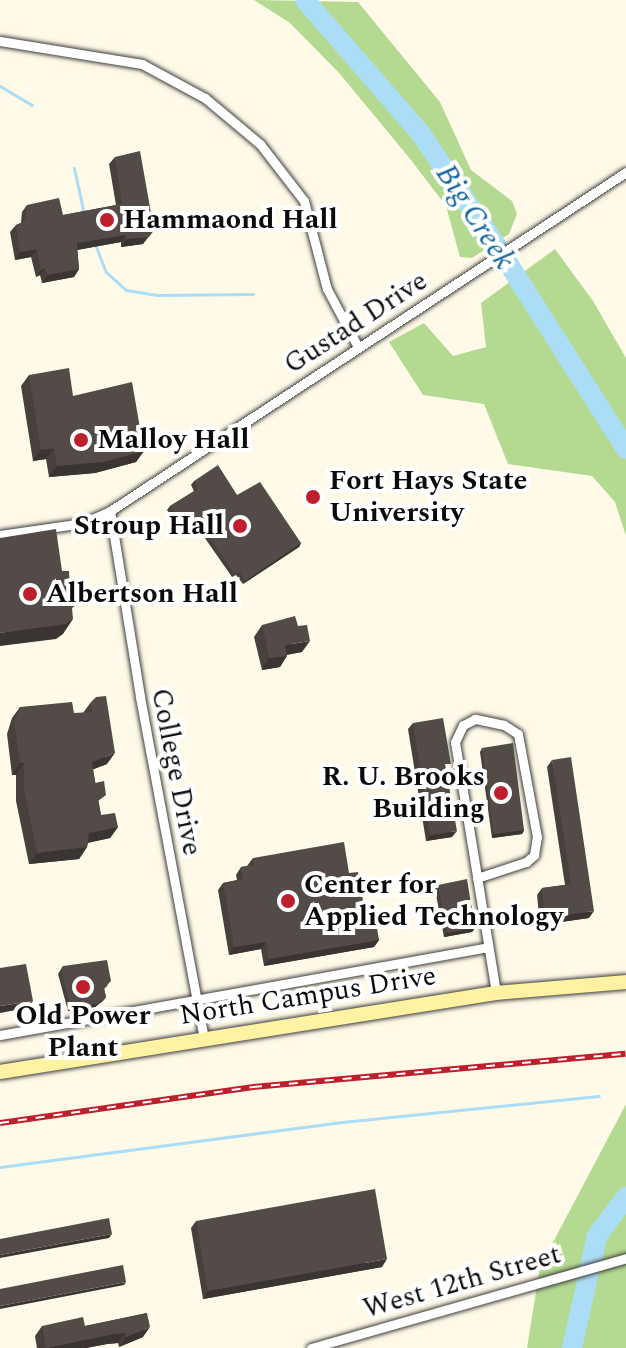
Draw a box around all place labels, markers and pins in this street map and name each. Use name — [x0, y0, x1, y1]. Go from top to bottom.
place label: Hammaond Hall — [123, 203, 338, 237]
marker: Hammaond Hall — [98, 211, 116, 229]
place label: Malloy Hall — [97, 423, 249, 457]
marker: Malloy Hall — [72, 431, 90, 449]
place label: Fort Hays State University — [329, 464, 527, 530]
marker: Fort Hays State University — [304, 488, 322, 506]
place label: Stroup Hall — [74, 509, 224, 543]
marker: Stroup Hall — [231, 517, 249, 535]
place label: Albertson Hall — [46, 577, 238, 611]
marker: Albertson Hall — [21, 585, 39, 603]
place label: R. U. Brooks Building — [322, 760, 485, 826]
marker: R. U. Brooks Building — [492, 784, 510, 802]
place label: Center for Applied Technology — [304, 868, 563, 934]
marker: Center for Applied Technology — [279, 892, 297, 910]
marker: Old Power Plant — [74, 978, 92, 996]
place label: Old Power Plant — [16, 999, 150, 1065]

